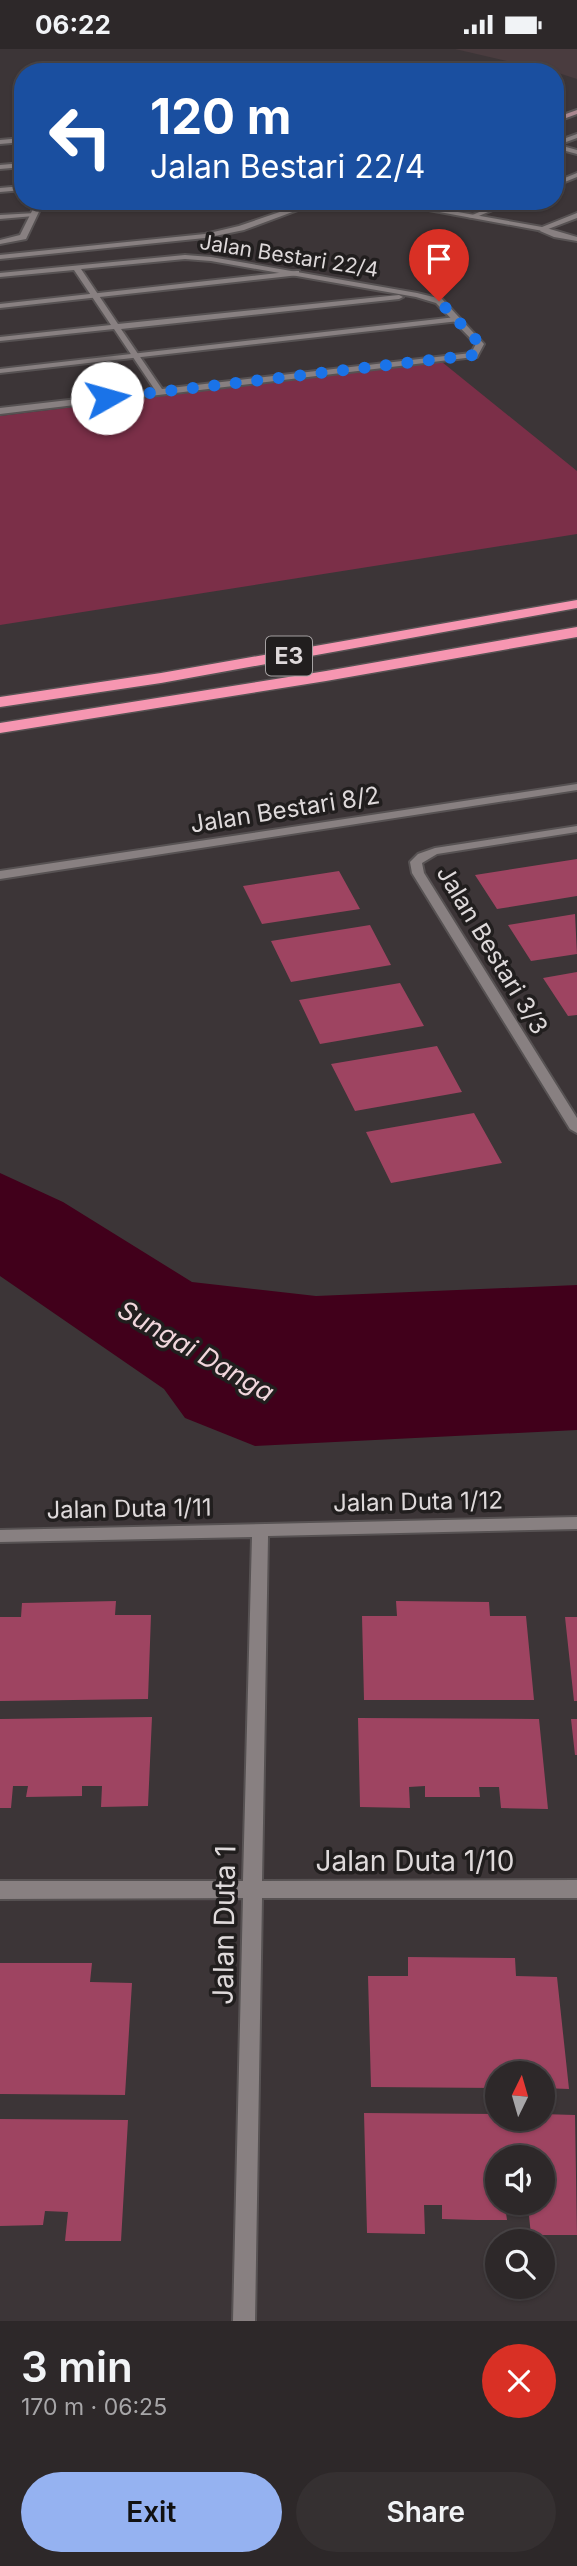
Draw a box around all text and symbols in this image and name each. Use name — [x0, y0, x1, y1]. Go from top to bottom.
text: 06:22 — [35, 9, 111, 40]
text: 120 m — [150, 87, 291, 146]
icon: left — [35, 91, 126, 182]
text: Jalan Bestari 22/4 — [150, 147, 425, 186]
street label: Jalan Bestari 22/4 — [198, 229, 380, 282]
pin — [409, 229, 469, 301]
icon: arrive — [420, 240, 458, 278]
position arrow — [70, 361, 144, 435]
road number: E3 — [266, 636, 312, 675]
street label: Jalan Bestari 8/2 — [188, 780, 382, 839]
street label: Jalan Bestari 3/3 — [431, 860, 554, 1039]
water label: Sungai Danga — [113, 1293, 280, 1408]
street label: Jalan Duta 1/12 — [333, 1486, 503, 1517]
street label: Jalan Duta 1/11 — [46, 1493, 212, 1524]
street label: Jalan Duta 1/10 — [316, 1844, 514, 1878]
street label: Jalan Duta 1 — [206, 1845, 242, 2005]
north arrow — [485, 2061, 555, 2131]
map controls — [485, 2061, 555, 2299]
button: sound — [485, 2145, 555, 2215]
button: search — [485, 2229, 555, 2299]
text: 3 min — [21, 2341, 133, 2392]
button: close — [482, 2344, 556, 2418]
text: 170 m · 06:25 — [21, 2393, 167, 2421]
button: Exit — [21, 2472, 282, 2552]
button: Share — [296, 2472, 556, 2552]

